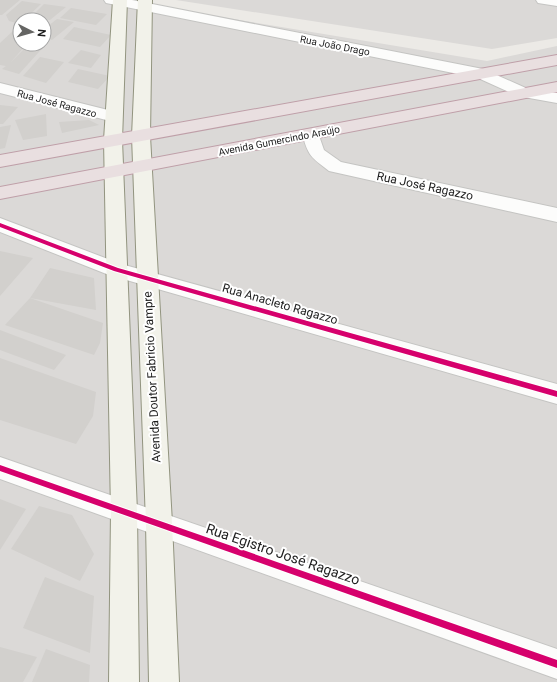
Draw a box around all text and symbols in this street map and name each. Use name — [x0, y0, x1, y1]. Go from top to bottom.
north arrow — [12, 12, 52, 52]
text: N — [35, 28, 48, 38]
street label: Rua João Drago — [299, 33, 371, 58]
street label: Rua José Ragazzo — [16, 88, 98, 119]
street label: Avenida Gumercindo Araújo — [217, 123, 341, 158]
street label: Rua José Ragazzo — [375, 169, 475, 203]
street label: Rua Anacleto Ragazzo — [221, 281, 340, 327]
street label: Avenida Doutor Fabricio Vampre — [141, 291, 163, 463]
street label: Rua Egistro José Ragazzo — [204, 520, 362, 588]

